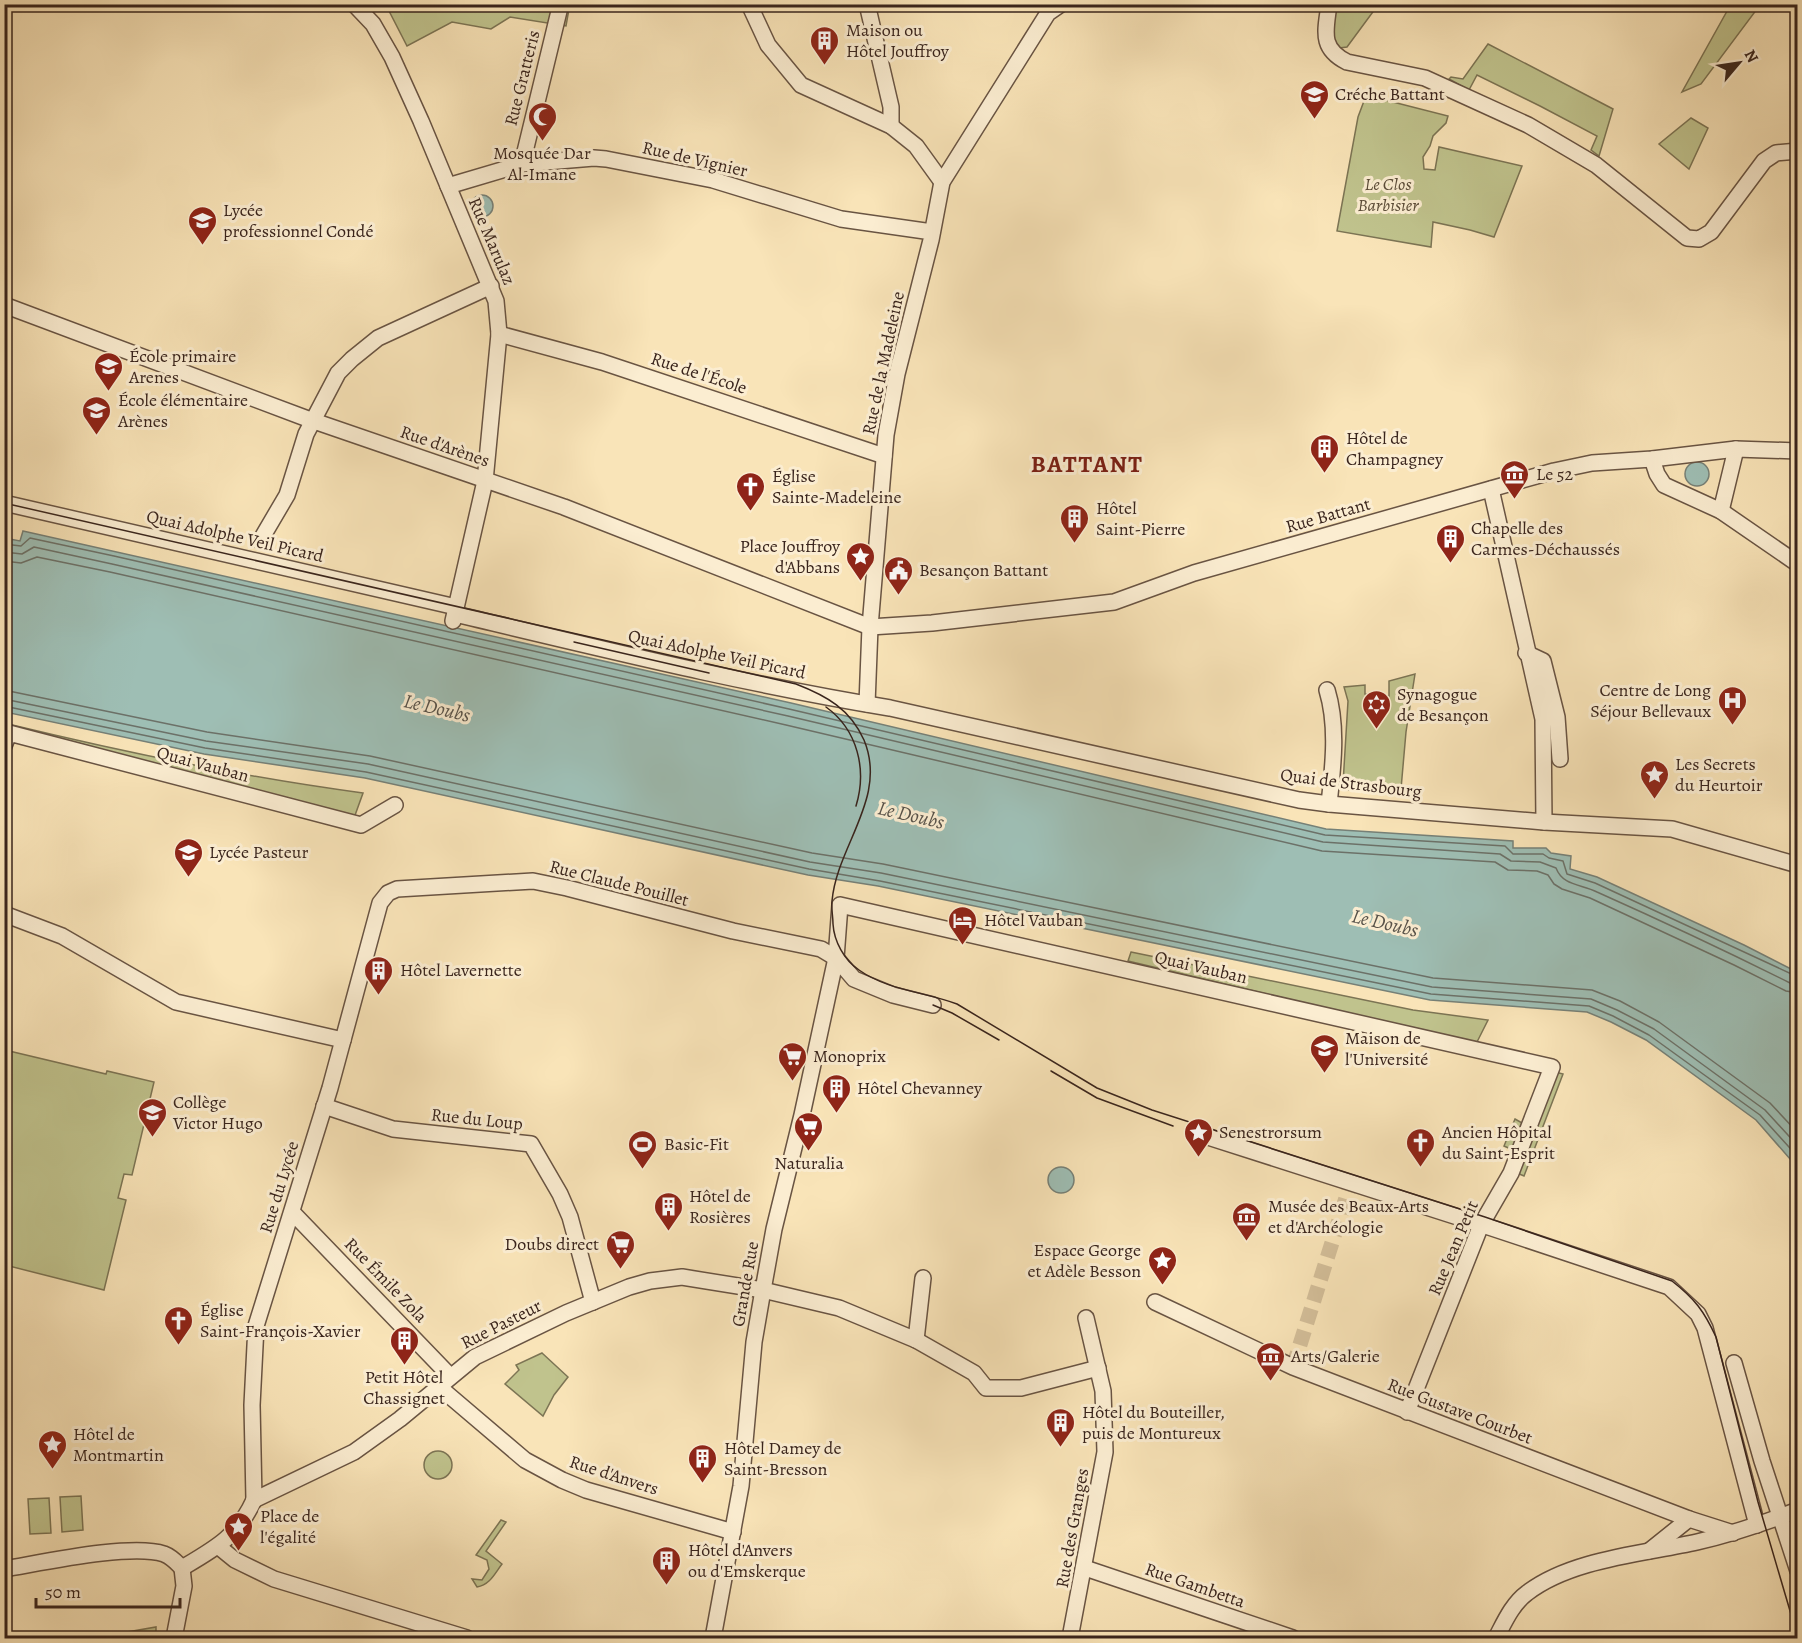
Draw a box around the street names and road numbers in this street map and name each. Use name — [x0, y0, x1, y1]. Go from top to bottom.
street label: Rue Gratteris — [499, 28, 545, 128]
street label: Rue de Vignier — [640, 135, 750, 183]
street label: Rue Marulaz — [463, 194, 521, 288]
street label: Rue de la Madeleine — [856, 289, 910, 437]
street label: Rue de l'École — [648, 346, 750, 400]
street label: Rue d'Arènes — [397, 420, 493, 472]
street label: Rue Battant — [1283, 491, 1373, 539]
street label: Quai Adolphe Veil Picard — [144, 504, 326, 568]
street label: Quai Adolphe Veil Picard — [626, 623, 808, 685]
street label: Quai Vauban — [154, 740, 252, 788]
street label: Quai de Strasbourg — [1279, 762, 1423, 804]
street label: Rue Claude Pouillet — [547, 854, 691, 912]
street label: Quai Vauban — [1152, 945, 1250, 989]
street label: Rue du Loup — [430, 1102, 524, 1136]
street label: Rue du Lycée — [254, 1138, 304, 1236]
street label: Rue Jean Petit — [1422, 1197, 1484, 1299]
street label: Rue Émile Zola — [339, 1232, 433, 1328]
street label: Grande Rue — [726, 1239, 764, 1329]
street label: Rue Pasteur — [457, 1293, 546, 1355]
street label: Rue Gustave Courbet — [1384, 1372, 1536, 1450]
street label: Rue d'Anvers — [566, 1449, 662, 1501]
street label: Rue des Granges — [1050, 1466, 1094, 1590]
street label: Rue Gambetta — [1142, 1557, 1249, 1614]

